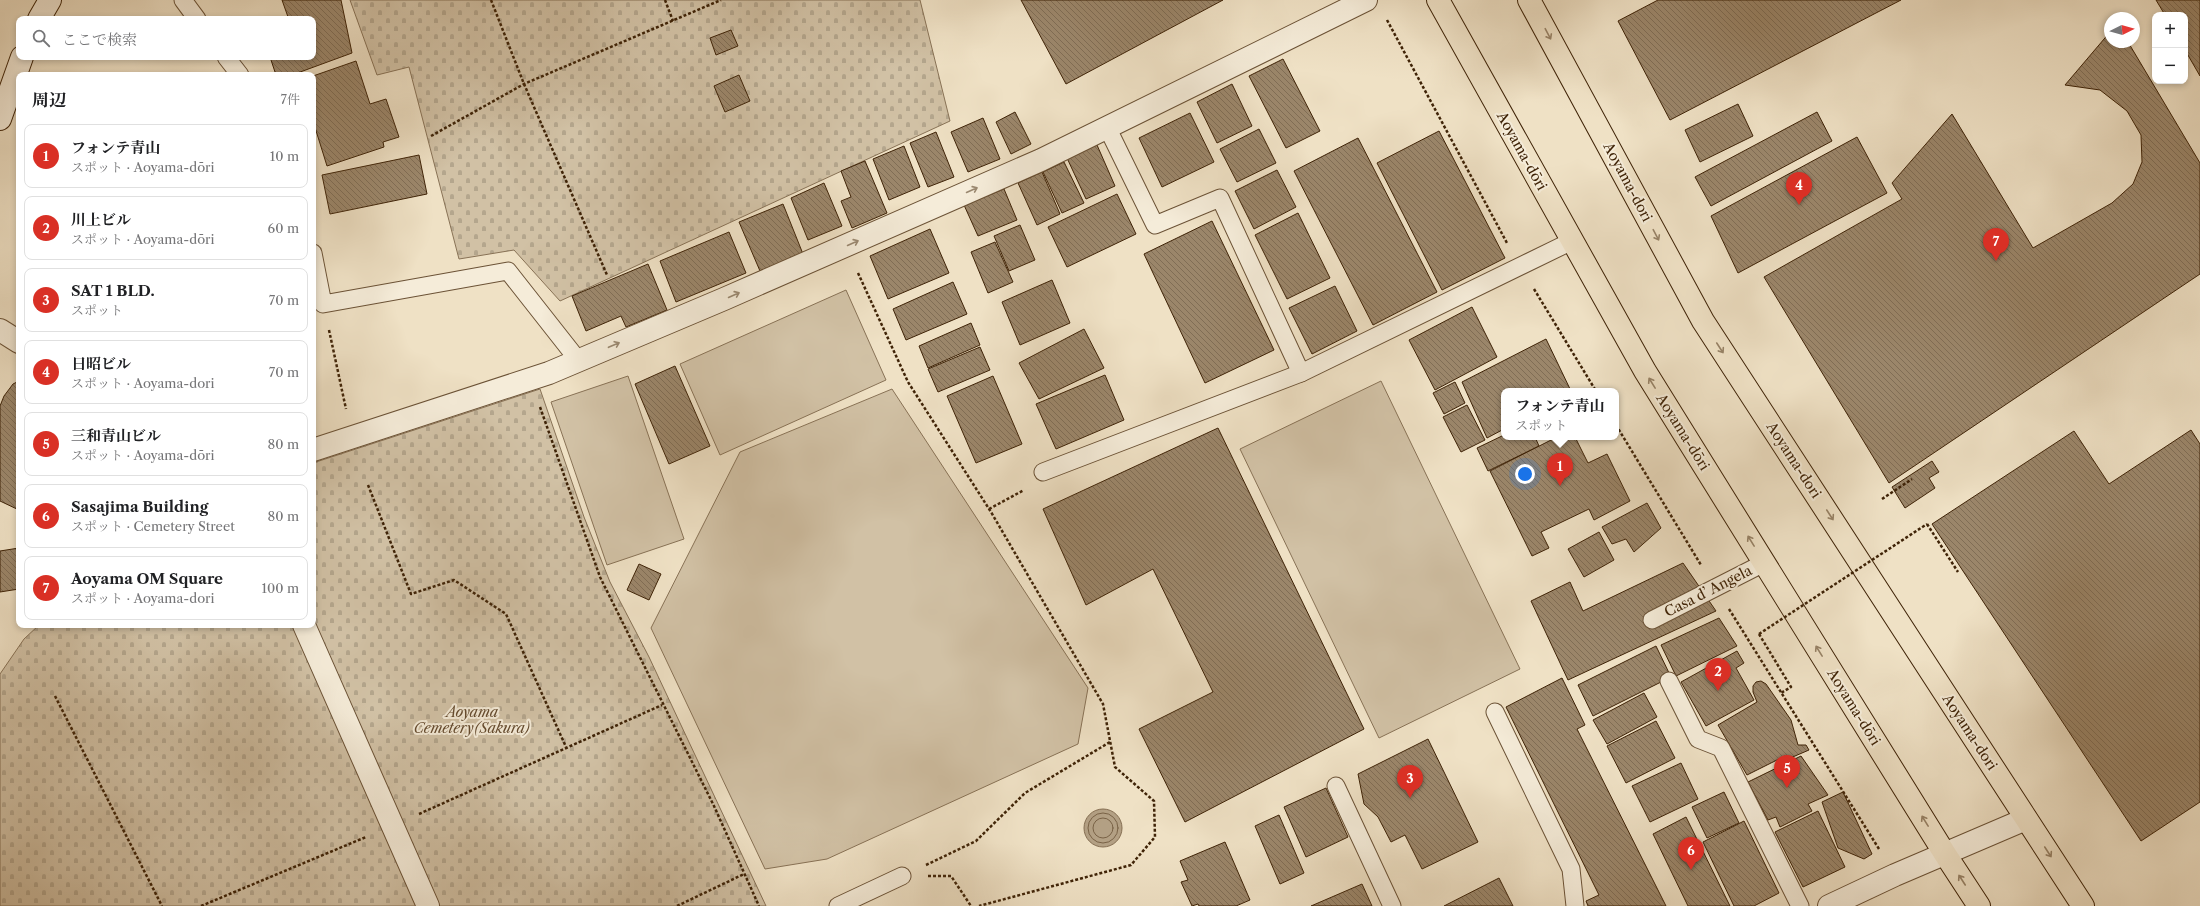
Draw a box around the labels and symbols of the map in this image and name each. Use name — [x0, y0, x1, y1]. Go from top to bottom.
north arrow — [2104, 12, 2140, 48]
one-way arrow — [1544, 28, 1552, 40]
street label: Aoyama-dōri — [1493, 108, 1551, 193]
street label: Aoyama-dori — [1599, 138, 1656, 225]
pin: 4 — [1786, 172, 1812, 205]
one-way arrow — [966, 186, 978, 193]
pin: 7 — [1983, 228, 2009, 261]
one-way arrow — [1653, 229, 1661, 241]
one-way arrow — [847, 238, 859, 246]
one-way arrow — [728, 291, 740, 298]
one-way arrow — [608, 341, 620, 348]
one-way arrow — [1717, 342, 1725, 354]
one-way arrow — [1648, 378, 1656, 389]
street label: Aoyama-dōri — [1652, 389, 1714, 474]
street label: Aoyama-dori — [1762, 418, 1825, 501]
pin: 1 — [1547, 453, 1573, 486]
your location — [1515, 464, 1535, 484]
one-way arrow — [1826, 509, 1834, 521]
one-way arrow — [1746, 535, 1754, 547]
street label: Casa d’ Angela — [1661, 561, 1755, 621]
one-way arrow — [1815, 646, 1823, 657]
pin: 2 — [1705, 658, 1731, 691]
street label: Aoyama-dōri — [1823, 664, 1885, 749]
street label: Aoyama-dori — [1938, 690, 2001, 773]
park label: Aoyama Cemetery(Sakura) — [414, 703, 530, 737]
pin: 5 — [1774, 755, 1800, 788]
pin: 3 — [1397, 765, 1423, 798]
one-way arrow — [1920, 815, 1928, 827]
pin: 6 — [1678, 837, 1704, 870]
one-way arrow — [2043, 846, 2052, 857]
one-way arrow — [1958, 875, 1966, 886]

